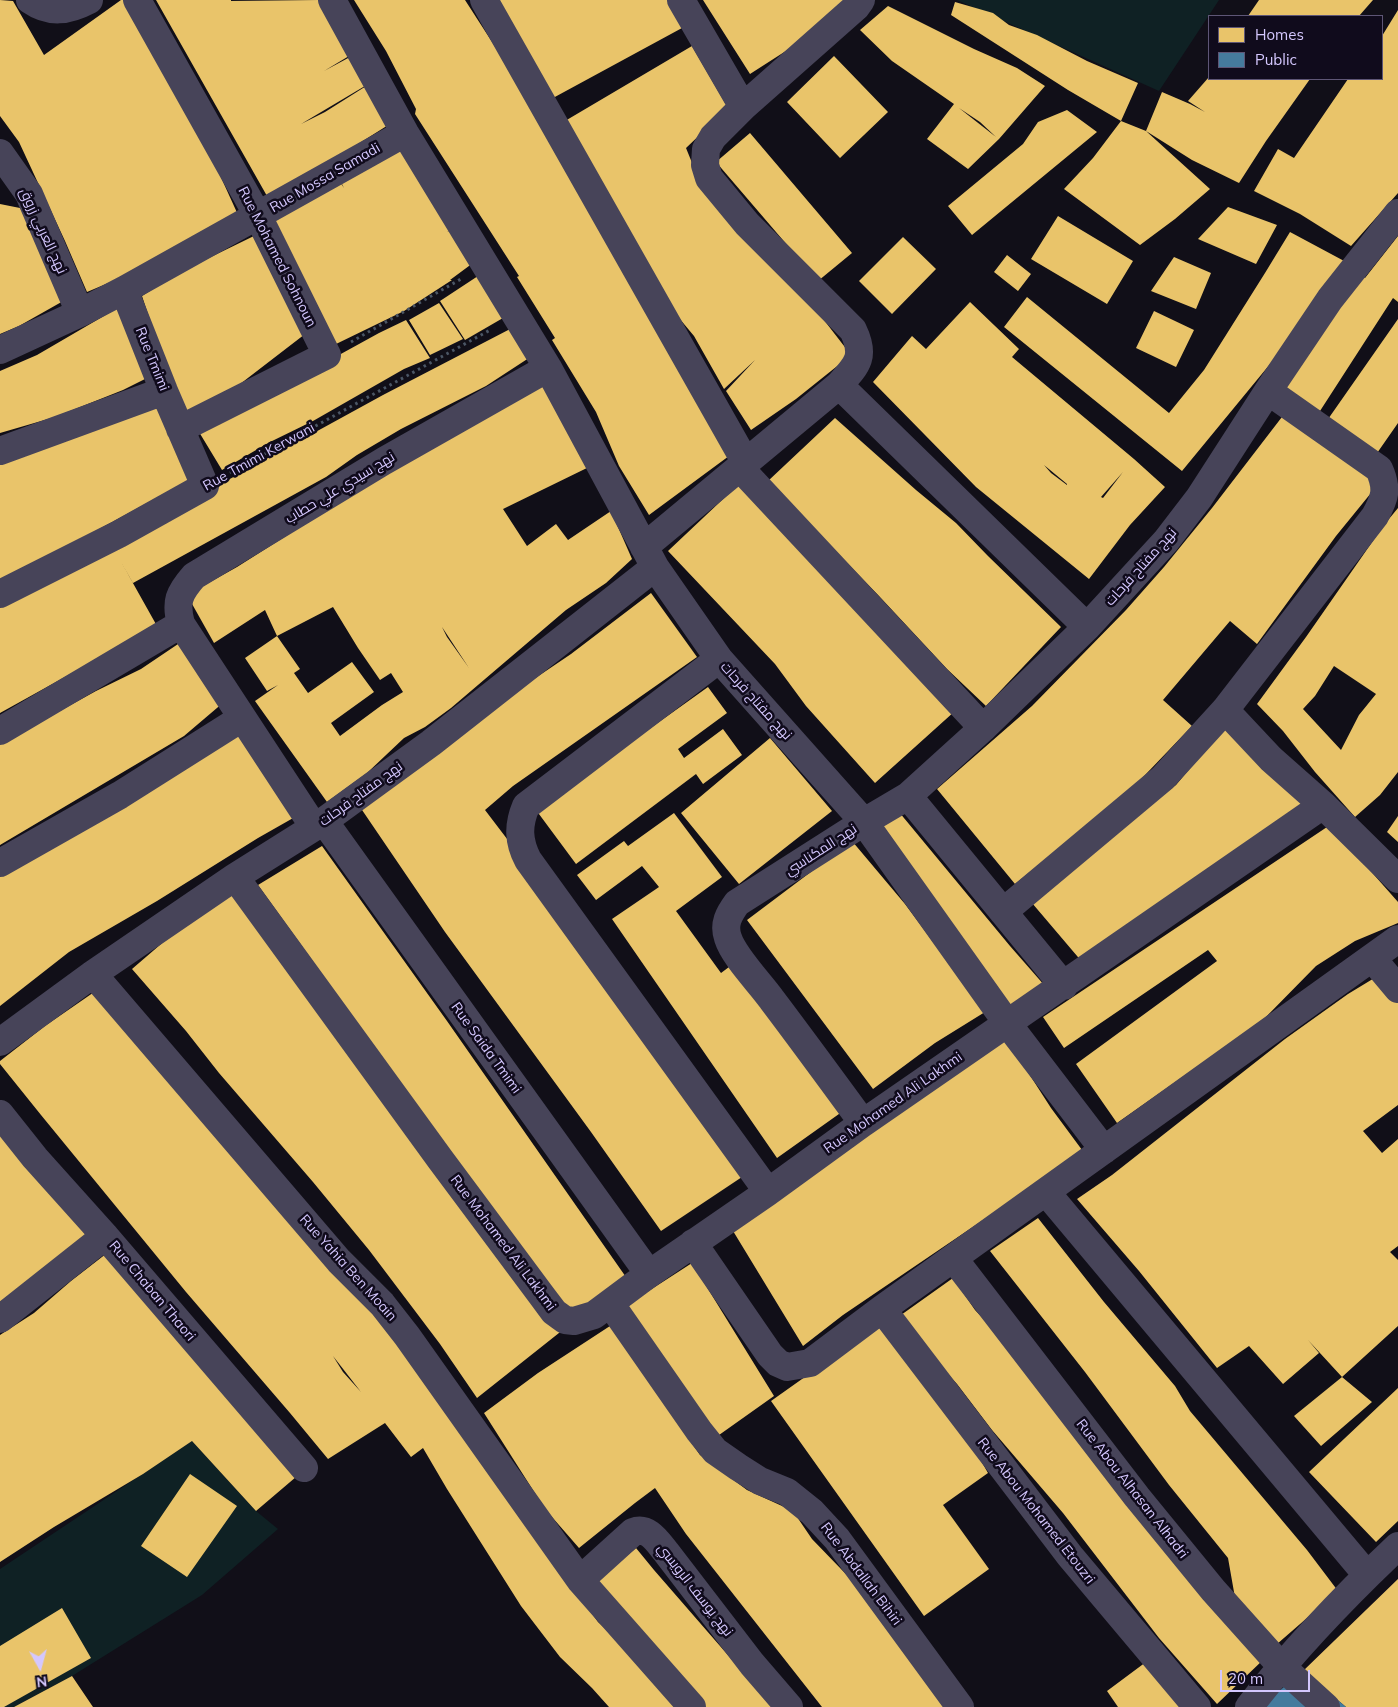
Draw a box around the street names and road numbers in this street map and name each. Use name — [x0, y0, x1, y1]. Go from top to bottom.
street label: Rue Mossa Samadi — [267, 140, 383, 216]
street label: Rue Mohamed Sohnoun — [234, 184, 320, 330]
street label: نهج العربي زروق — [16, 185, 70, 277]
street label: Rue Tmimi — [132, 324, 172, 394]
street label: Rue Tmimi Kerwani — [200, 419, 318, 495]
street label: نهج سيدي علي حطاب — [282, 449, 398, 527]
street label: نهج مفتاح فرحات — [1102, 525, 1180, 609]
street label: نهج مفتاح فرحات — [717, 659, 795, 743]
street label: نهج مفتاح فرحات — [316, 758, 406, 830]
street label: نهج المكناسي — [782, 820, 860, 880]
street label: Rue Saida Tmimi — [447, 999, 525, 1097]
street label: Rue Mohamed Ali Lakhmi — [820, 1049, 966, 1157]
street label: Rue Mohamed Ali Lakhmi — [447, 1172, 559, 1314]
street label: Rue Yahia Ben Moain — [296, 1211, 400, 1325]
street label: Rue Chaban Thaori — [105, 1238, 199, 1344]
street label: Rue Abou Alhasan Alhadri — [1072, 1416, 1192, 1562]
street label: Rue Abou Mohamed Etouzri — [974, 1435, 1098, 1587]
street label: Rue Abdallah Bihiri — [817, 1519, 905, 1629]
street label: نهج يوسف الرويسي — [653, 1540, 737, 1640]

